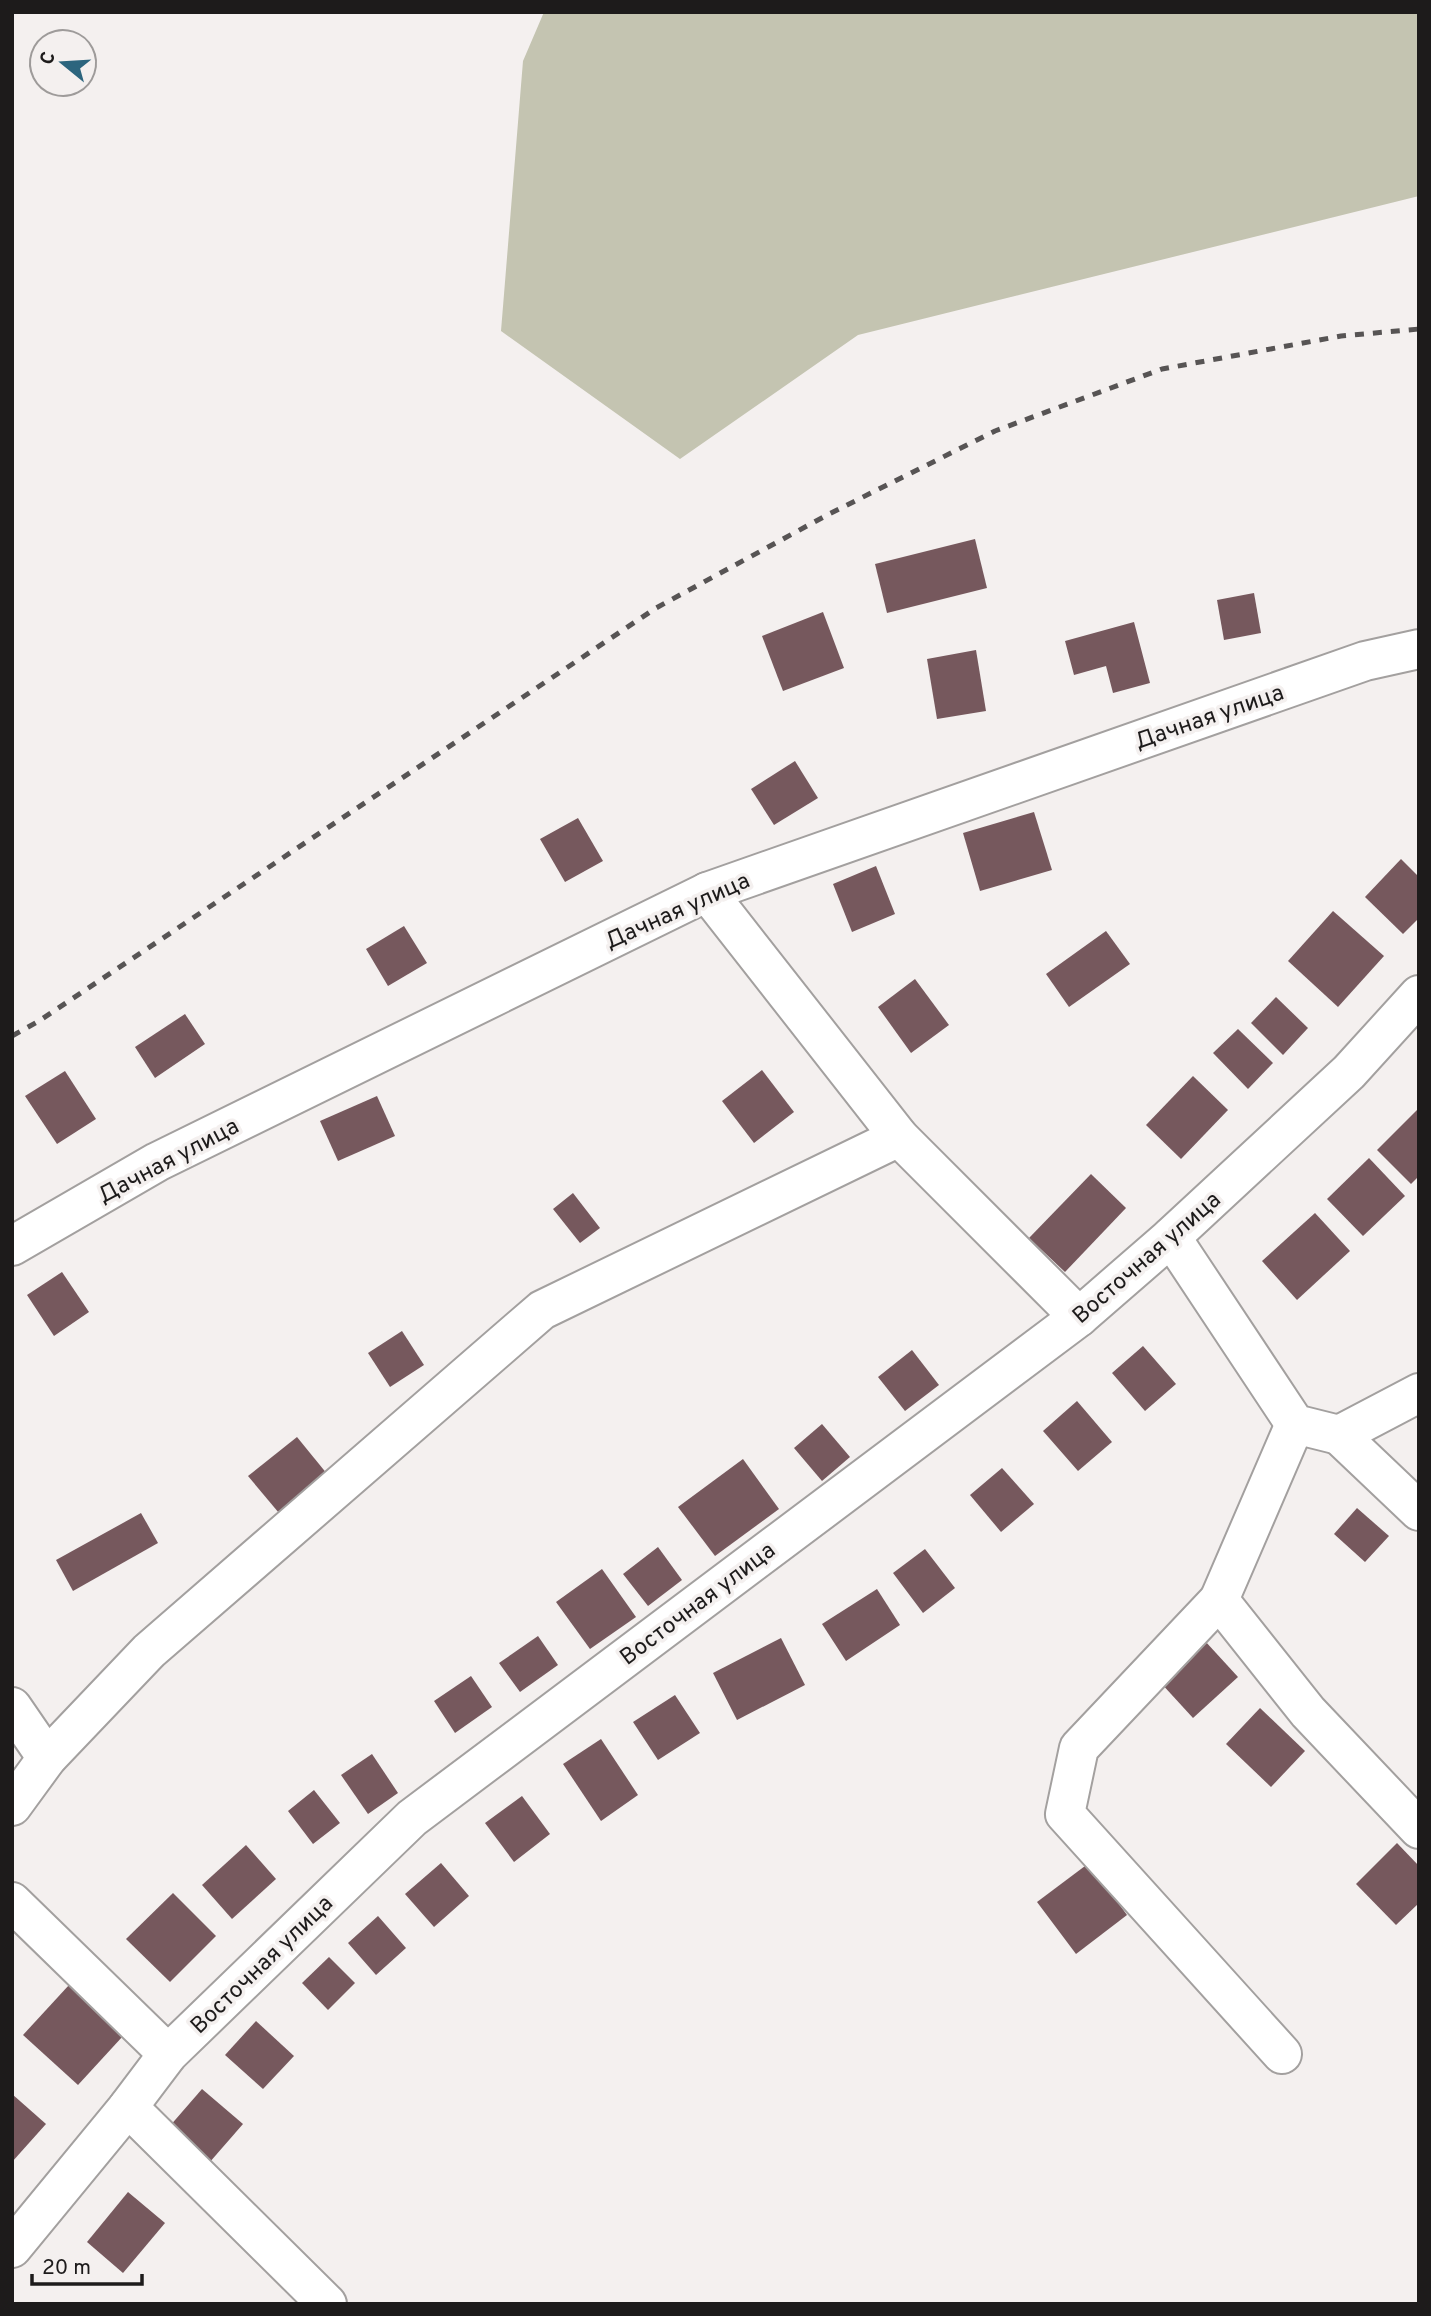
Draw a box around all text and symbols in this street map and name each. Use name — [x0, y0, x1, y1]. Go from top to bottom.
north arrow — [28, 28, 98, 98]
text: С — [35, 49, 62, 68]
street label: Дачная улица — [1131, 679, 1288, 757]
street label: Дачная улица — [601, 867, 755, 957]
street label: Дачная улица — [94, 1113, 245, 1212]
street label: Восточная улица — [1067, 1187, 1228, 1331]
street label: Восточная улица — [615, 1537, 782, 1673]
street label: Восточная улица — [185, 1890, 340, 2041]
scale bar — [32, 2242, 142, 2286]
text: 20 m — [42, 2255, 91, 2282]

